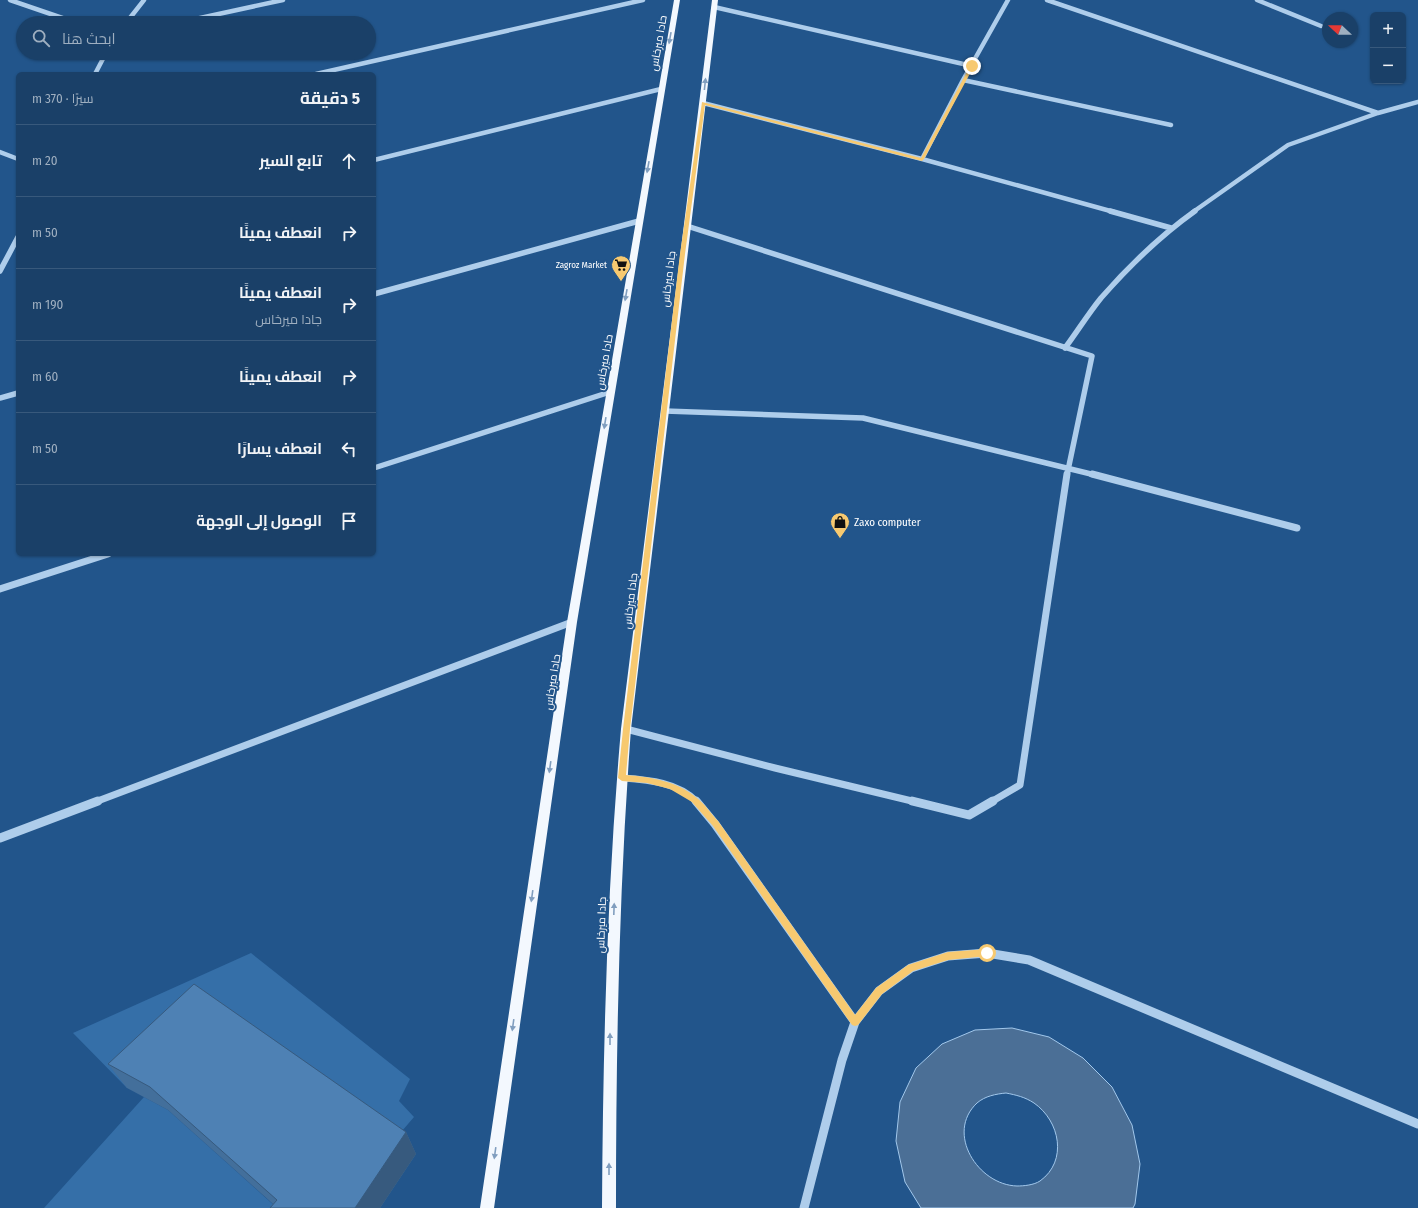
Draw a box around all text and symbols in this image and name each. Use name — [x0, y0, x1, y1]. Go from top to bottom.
north arrow — [1322, 12, 1358, 48]
map controls — [1370, 12, 1406, 84]
button: + — [1370, 12, 1406, 48]
street label: حادا ميرخاس — [647, 14, 670, 72]
search box — [16, 16, 376, 60]
icon: search — [30, 27, 52, 49]
text: ابحث هنا — [62, 30, 116, 48]
one-way arrow — [667, 32, 673, 45]
button: − — [1370, 48, 1406, 84]
route end — [963, 57, 981, 75]
one-way arrow — [702, 78, 709, 90]
text: 5 دقيقة — [300, 88, 360, 109]
text: سيرًا · 370 m — [32, 91, 94, 106]
icon: ahead — [338, 150, 360, 172]
text: تابع السير — [259, 152, 322, 170]
text: 20 m — [32, 153, 58, 168]
one-way arrow — [645, 160, 651, 173]
icon: right — [338, 222, 360, 244]
text: انعطف يمينًا — [239, 224, 322, 242]
text: 50 m — [32, 225, 58, 240]
street label: جادا ميرخاس — [659, 250, 678, 308]
supermarket icon: Zagroz Market — [610, 254, 632, 282]
place label: Zagroz Market — [556, 260, 607, 270]
text: انعطف يمينًا — [239, 284, 322, 302]
one-way arrow — [623, 289, 629, 301]
icon: right — [338, 294, 360, 316]
text: 190 m — [32, 297, 63, 312]
text: جادا ميرخاس — [255, 312, 322, 327]
street label: حادا ميرخاس — [593, 333, 616, 391]
icon: right — [338, 366, 360, 388]
text: انعطف يمينًا — [239, 368, 322, 386]
text: 60 m — [32, 369, 58, 384]
one-way arrow — [601, 417, 607, 429]
icon: left — [338, 438, 360, 460]
text: انعطف يسارًا — [237, 440, 322, 458]
text: 50 m — [32, 441, 58, 456]
icon: arrive — [338, 510, 360, 532]
shop icon: Zaxo computer — [829, 511, 851, 539]
text: الوصول إلى الوجهة — [196, 512, 322, 530]
place label: Zaxo computer — [854, 516, 921, 529]
street label: جادا ميرخاس — [621, 572, 640, 630]
street label: حادا ميرخاس — [542, 653, 563, 711]
one-way arrow — [547, 761, 553, 773]
one-way arrow — [529, 890, 535, 902]
street label: جادا ميرخاس — [594, 897, 609, 953]
one-way arrow — [610, 903, 617, 915]
route start — [978, 944, 996, 962]
one-way arrow — [510, 1019, 516, 1031]
one-way arrow — [607, 1032, 613, 1045]
one-way arrow — [492, 1147, 498, 1159]
one-way arrow — [606, 1162, 612, 1175]

